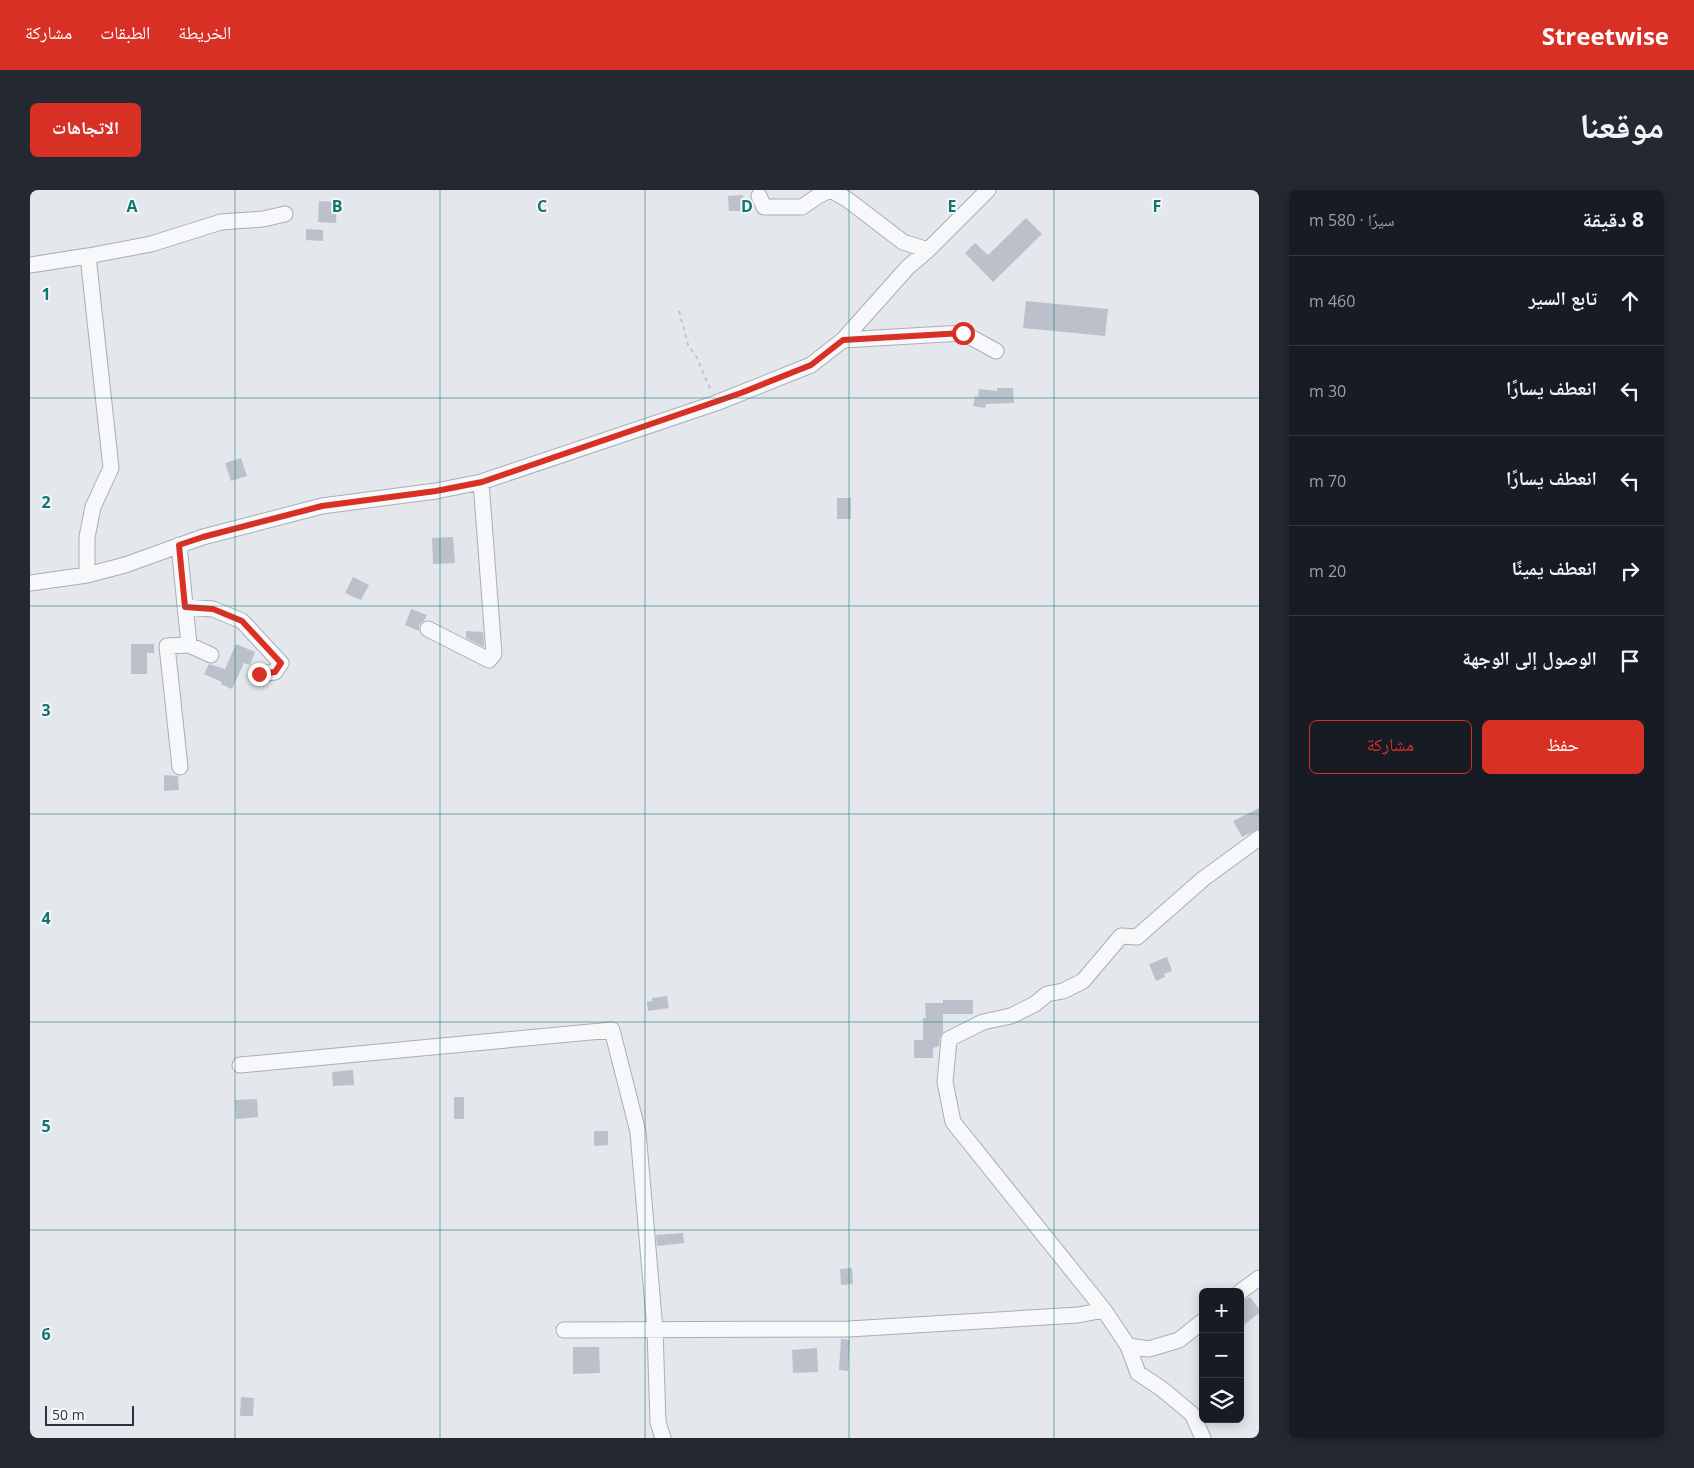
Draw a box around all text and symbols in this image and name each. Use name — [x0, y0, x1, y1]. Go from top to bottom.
text: Streetwise — [1542, 19, 1669, 52]
text: مشاركة — [25, 20, 72, 44]
text: الطبقات — [100, 20, 150, 44]
text: الخريطة — [178, 20, 231, 44]
text: موقعنا — [1579, 101, 1664, 148]
button: الاتجاهات — [30, 103, 141, 157]
text: A — [126, 195, 138, 217]
text: B — [332, 195, 342, 217]
text: C — [537, 195, 547, 217]
text: D — [741, 195, 753, 217]
text: E — [948, 195, 957, 217]
text: F — [1153, 195, 1161, 217]
text: 8 دقيقة — [1582, 205, 1644, 233]
text: سيرًا · 580 m — [1309, 209, 1395, 231]
text: 1 — [41, 283, 51, 305]
text: تابع السير — [1529, 285, 1597, 311]
icon: ahead — [1616, 287, 1644, 315]
text: 460 m — [1309, 290, 1355, 312]
route start — [952, 322, 975, 345]
text: انعطف يسارًا — [1506, 375, 1597, 401]
icon: left — [1616, 377, 1644, 405]
text: 30 m — [1309, 380, 1346, 402]
text: انعطف يسارًا — [1506, 465, 1597, 491]
icon: left — [1616, 467, 1644, 495]
text: 70 m — [1309, 470, 1346, 492]
text: 2 — [41, 491, 51, 513]
text: انعطف يمينًا — [1511, 555, 1597, 581]
icon: right — [1616, 557, 1644, 585]
text: 20 m — [1309, 560, 1346, 582]
text: الوصول إلى الوجهة — [1462, 645, 1597, 671]
icon: arrive — [1616, 647, 1644, 675]
route end — [248, 663, 271, 686]
text: 3 — [41, 699, 51, 721]
button: مشاركة — [1309, 720, 1472, 774]
button: حفظ — [1482, 720, 1644, 774]
text: 4 — [41, 907, 51, 929]
text: 5 — [41, 1115, 51, 1137]
map controls — [1199, 1288, 1244, 1423]
button: + — [1199, 1288, 1244, 1333]
text: 6 — [41, 1323, 51, 1345]
button: − — [1199, 1333, 1244, 1378]
button: layers — [1199, 1378, 1244, 1423]
scale bar — [45, 1403, 134, 1426]
text: 50 m — [52, 1405, 85, 1424]

